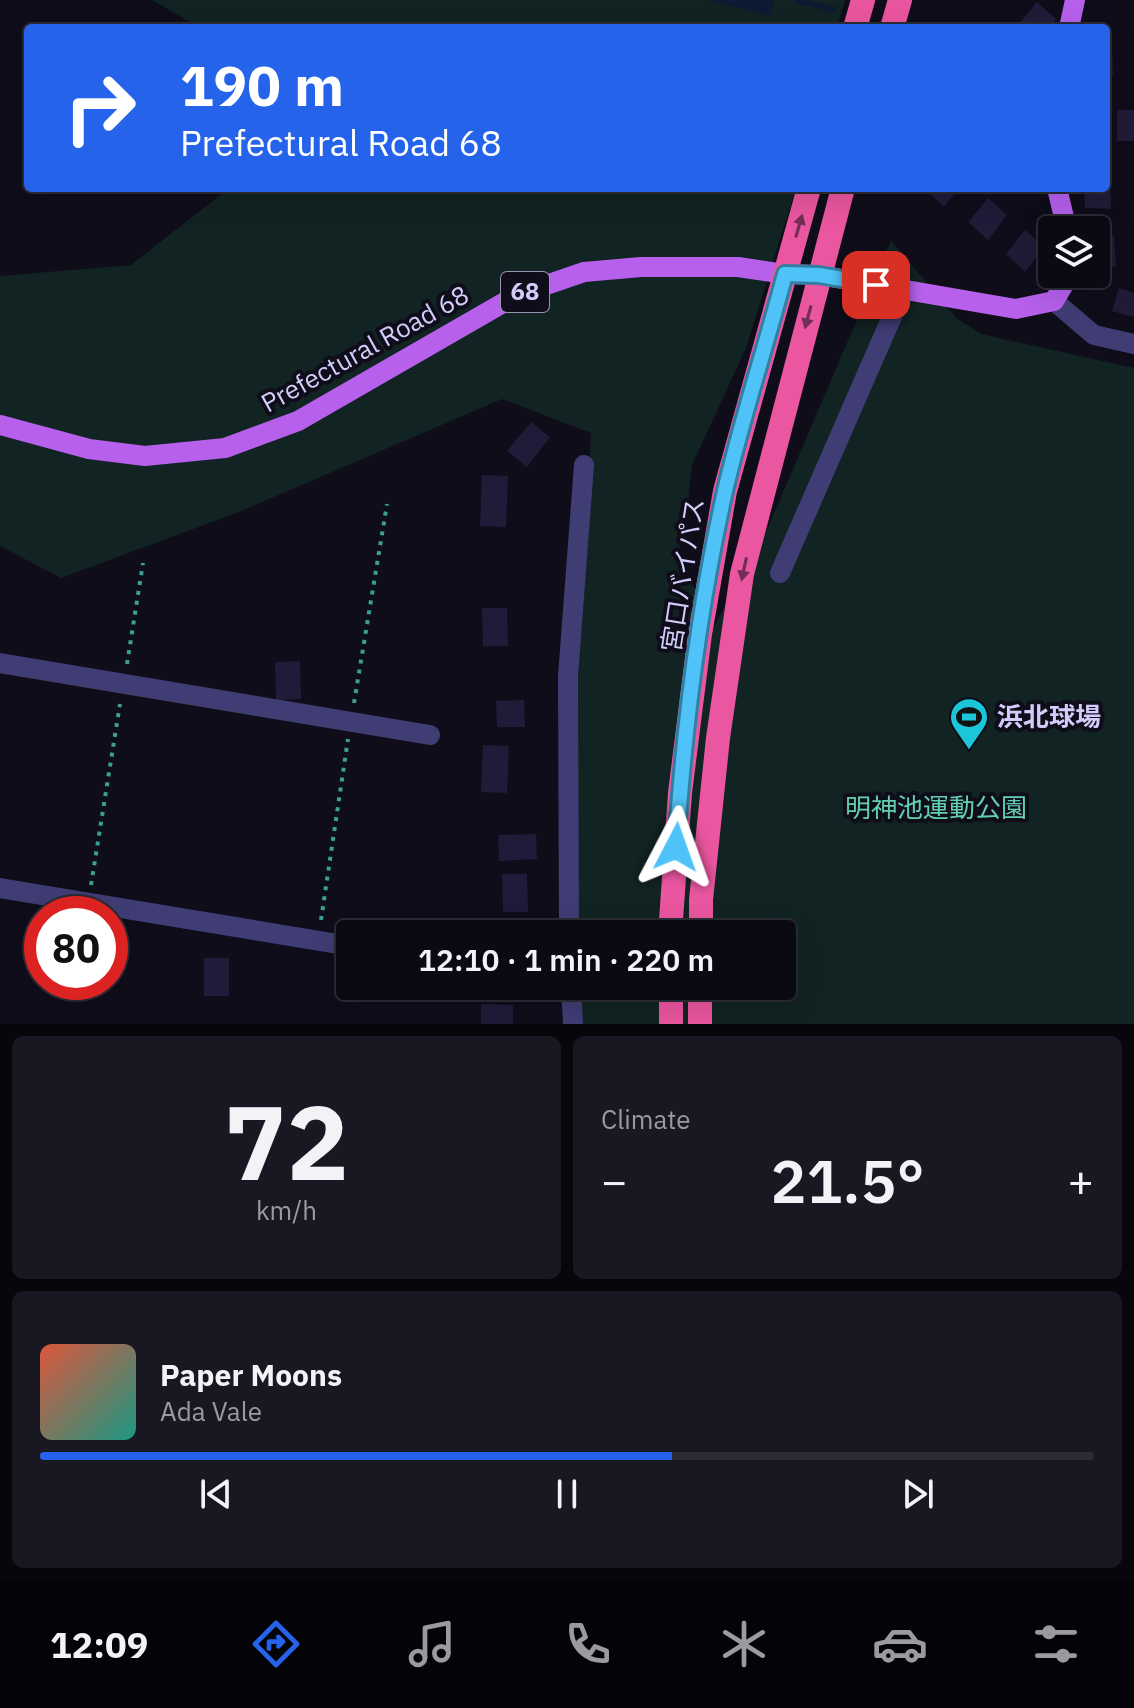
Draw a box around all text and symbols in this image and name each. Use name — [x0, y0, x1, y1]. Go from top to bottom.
text: 190 m — [180, 49, 344, 121]
icon: right — [48, 56, 152, 160]
text: Prefectural Road 68 — [180, 119, 502, 166]
one-way arrow — [793, 213, 805, 238]
map controls — [1038, 216, 1110, 288]
button: layers — [1038, 216, 1110, 288]
pin — [842, 251, 910, 319]
icon: arrive — [854, 263, 898, 307]
road number: 68 — [501, 272, 549, 312]
street label: Prefectural Road 68 — [255, 277, 474, 419]
one-way arrow — [801, 305, 813, 330]
street label: 宮口バイパス — [653, 495, 711, 654]
one-way arrow — [737, 557, 750, 582]
sports icon: 浜北球場 — [948, 696, 990, 751]
place label: 浜北球場 — [997, 699, 1101, 733]
park label: 明神池運動公園 — [845, 790, 1027, 824]
position arrow — [634, 805, 718, 889]
speed limit sign: 80 — [24, 896, 128, 1000]
text: 12:10 · 1 min · 220 m — [418, 940, 714, 979]
text: 72 — [224, 1073, 349, 1209]
text: Climate — [601, 1102, 691, 1136]
text: 21.5° — [770, 1141, 925, 1220]
text: − — [601, 1152, 627, 1209]
text: + — [1068, 1152, 1094, 1209]
text: km/h — [256, 1193, 317, 1227]
text: Paper Moons — [160, 1355, 342, 1394]
text: Ada Vale — [160, 1394, 262, 1428]
icon: previous — [194, 1472, 238, 1516]
icon: pause — [545, 1472, 589, 1516]
icon: next — [896, 1472, 940, 1516]
icon: directions — [248, 1616, 304, 1672]
icon: music — [404, 1616, 460, 1672]
icon: phone — [560, 1616, 616, 1672]
icon: climate — [716, 1616, 772, 1672]
icon: car — [872, 1616, 928, 1672]
icon: filters — [1028, 1616, 1084, 1672]
text: 12:09 — [50, 1621, 148, 1668]

